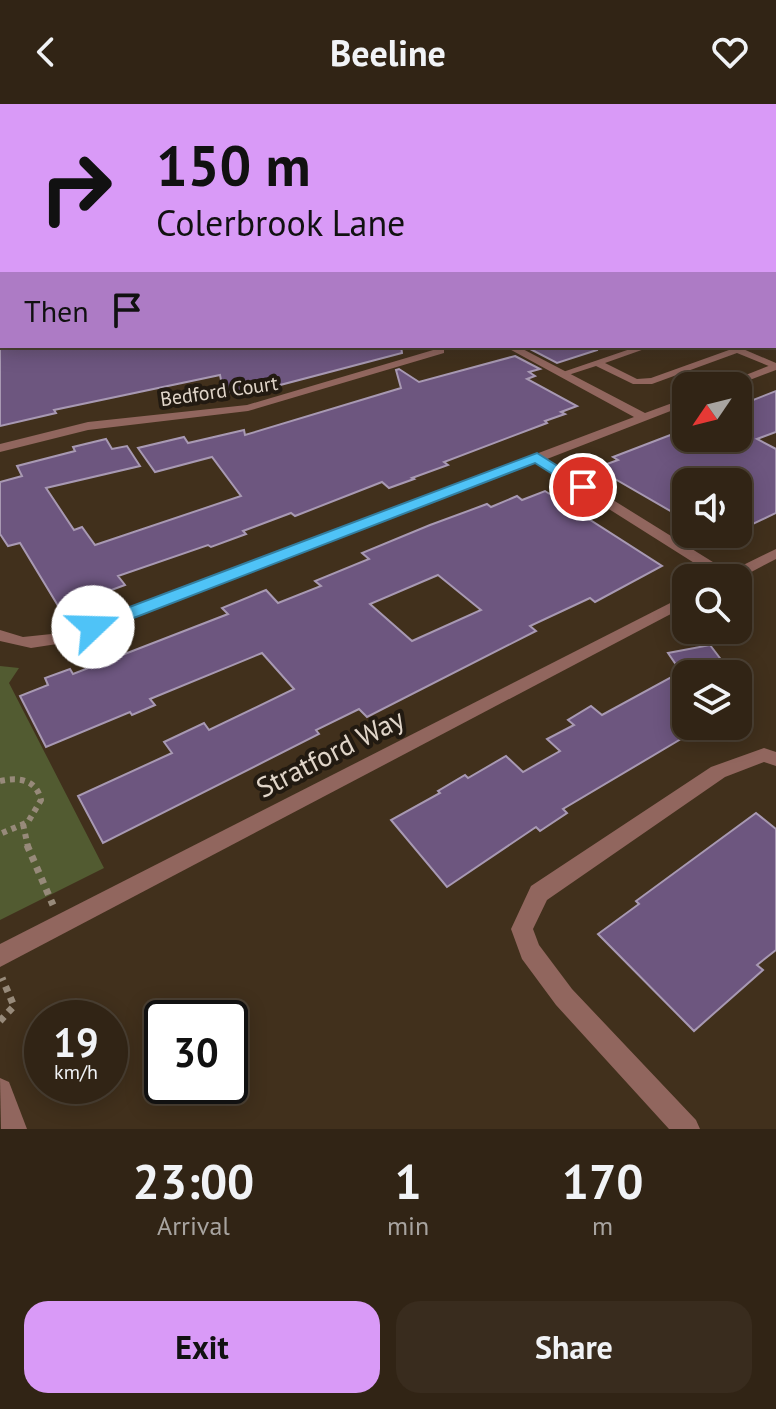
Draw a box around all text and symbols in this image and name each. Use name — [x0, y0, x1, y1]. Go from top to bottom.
text: Beeline — [330, 29, 446, 76]
icon: back — [24, 30, 68, 74]
icon: heart — [708, 30, 752, 74]
text: 150 m — [156, 129, 311, 201]
icon: right — [24, 136, 128, 240]
text: Colerbrook Lane — [156, 199, 405, 246]
icon: arrive — [105, 288, 149, 332]
text: Then — [24, 291, 89, 330]
street label: Bedford Court — [158, 370, 280, 412]
north arrow — [672, 372, 752, 452]
map controls — [672, 372, 752, 740]
pin — [549, 453, 617, 521]
icon: arrive — [561, 465, 605, 509]
button: sound — [672, 468, 752, 548]
button: search — [672, 564, 752, 644]
position arrow — [51, 585, 135, 669]
button: layers — [672, 660, 752, 740]
street label: Stratford Way — [249, 699, 410, 806]
speed limit sign: 30 — [144, 1000, 248, 1104]
text: 19 — [53, 1016, 99, 1068]
text: km/h — [54, 1059, 98, 1085]
text: 23:00 — [133, 1150, 254, 1212]
text: 1 — [394, 1150, 422, 1212]
text: 170 — [562, 1150, 643, 1212]
text: Arrival — [157, 1209, 230, 1242]
text: min — [387, 1209, 429, 1242]
text: m — [592, 1209, 613, 1242]
button: Exit — [24, 1301, 380, 1393]
button: Share — [396, 1301, 752, 1393]

